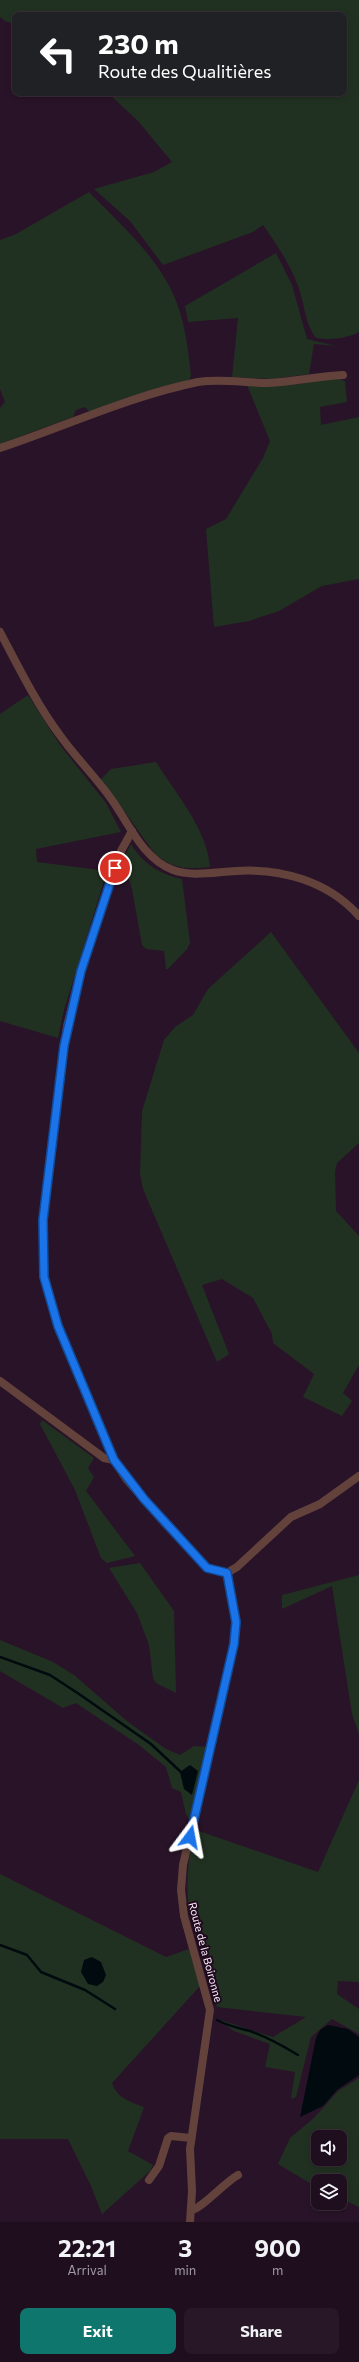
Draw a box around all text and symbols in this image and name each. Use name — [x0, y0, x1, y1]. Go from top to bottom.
text: 230 m — [98, 26, 179, 60]
icon: left — [32, 28, 84, 80]
text: Route des Qualitières — [98, 60, 271, 82]
pin — [98, 851, 132, 885]
icon: arrive — [104, 857, 126, 879]
position arrow — [169, 1816, 211, 1858]
street label: Route de la Boironne — [186, 1901, 226, 2003]
map controls — [311, 2130, 347, 2210]
button: sound — [311, 2130, 347, 2166]
button: layers — [311, 2174, 347, 2210]
text: 22:21 — [58, 2233, 116, 2262]
text: 3 — [178, 2233, 192, 2262]
text: 900 — [254, 2233, 301, 2262]
text: Arrival — [67, 2262, 107, 2278]
text: min — [174, 2262, 196, 2278]
text: m — [272, 2262, 283, 2278]
button: Exit — [20, 2308, 176, 2354]
button: Share — [184, 2308, 339, 2354]

